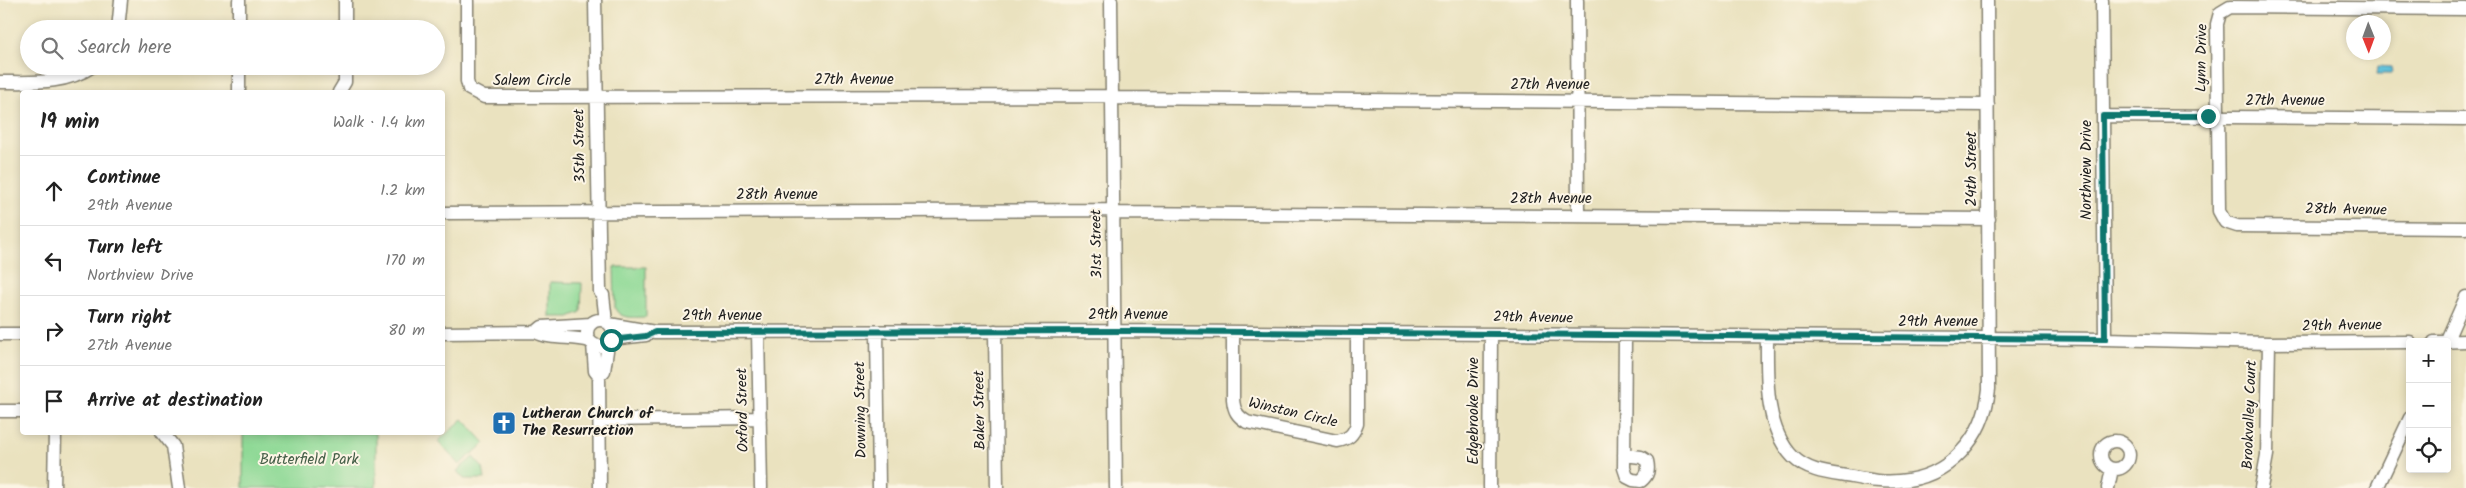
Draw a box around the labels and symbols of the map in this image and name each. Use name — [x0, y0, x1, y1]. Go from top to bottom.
north arrow — [2346, 15, 2391, 60]
street label: Lynn Drive — [2189, 23, 2215, 92]
street label: 27th Avenue — [814, 68, 894, 92]
street label: Salem Circle — [493, 69, 571, 93]
street label: 27th Avenue — [1510, 73, 1590, 97]
street label: 27th Avenue — [2245, 89, 2325, 113]
route end — [2197, 105, 2220, 128]
street label: 35th Street — [567, 108, 593, 183]
street label: Northview Drive — [2075, 120, 2099, 220]
street label: 24th Street — [1960, 131, 1984, 206]
street label: 28th Avenue — [736, 183, 818, 207]
street label: 28th Avenue — [1510, 187, 1592, 211]
street label: 28th Avenue — [2305, 197, 2387, 223]
street label: 31st Street — [1084, 209, 1110, 279]
street label: 29th Avenue — [1088, 303, 1168, 327]
street label: 29th Avenue — [682, 304, 762, 328]
street label: 29th Avenue — [1493, 305, 1573, 331]
street label: 29th Avenue — [1898, 310, 1978, 334]
street label: 29th Avenue — [2302, 313, 2382, 339]
route start — [600, 329, 623, 352]
street label: Edgebrooke Drive — [1462, 357, 1486, 465]
street label: Brookvalley Court — [2236, 360, 2264, 470]
street label: Downing Street — [848, 361, 874, 459]
street label: Oxford Street — [730, 367, 756, 452]
street label: Baker Street — [967, 370, 993, 450]
street label: Winston Circle — [1246, 391, 1340, 435]
place label: Lutheran Church of The Resurrection — [522, 402, 654, 443]
church icon: Lutheran Church of The Resurrection — [491, 410, 517, 436]
park label: Butterfield Park — [259, 448, 360, 472]

